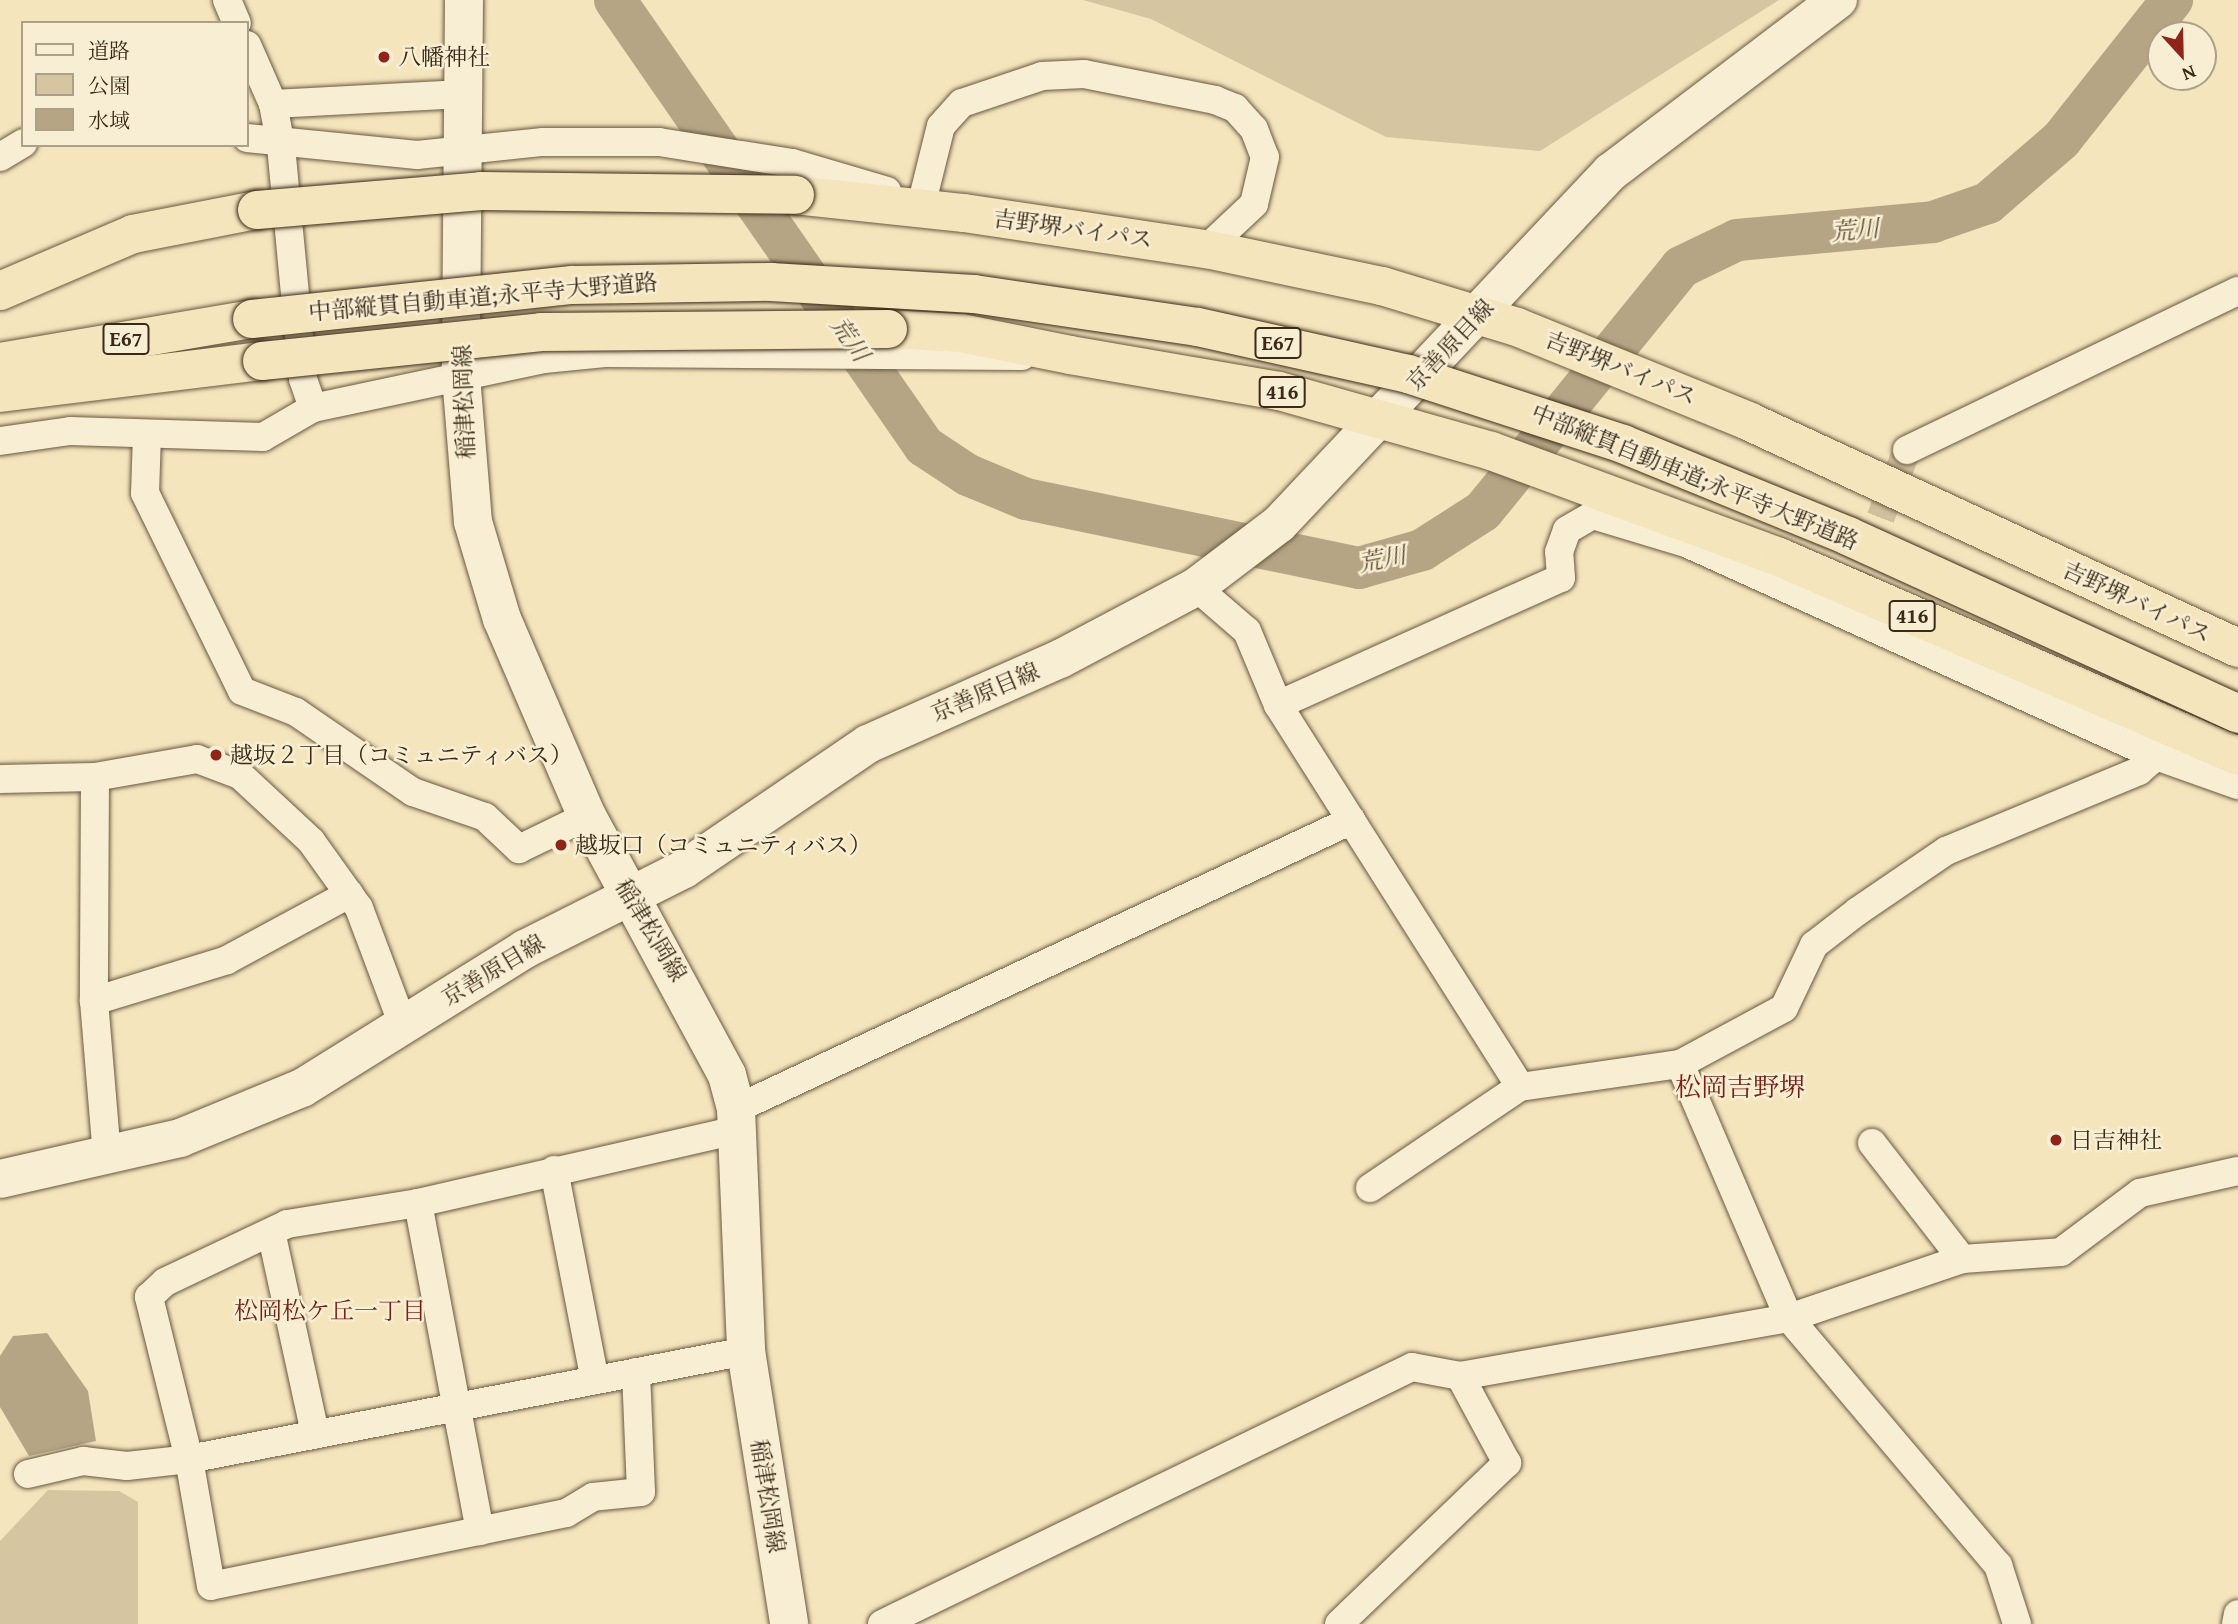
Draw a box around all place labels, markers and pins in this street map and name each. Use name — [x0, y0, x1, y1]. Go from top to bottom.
place label: 八幡神社 — [398, 43, 490, 71]
marker: 八幡神社 — [376, 49, 392, 65]
place label: 越坂２丁目（コミュニティバス） — [230, 741, 575, 769]
marker: 越坂２丁目（コミュニティバス） — [208, 747, 224, 763]
place label: 越坂口（コミュニティバス） — [575, 831, 874, 859]
marker: 越坂口（コミュニティバス） — [553, 837, 569, 853]
place label: 日吉神社 — [2070, 1126, 2162, 1154]
marker: 日吉神社 — [2048, 1132, 2064, 1148]

